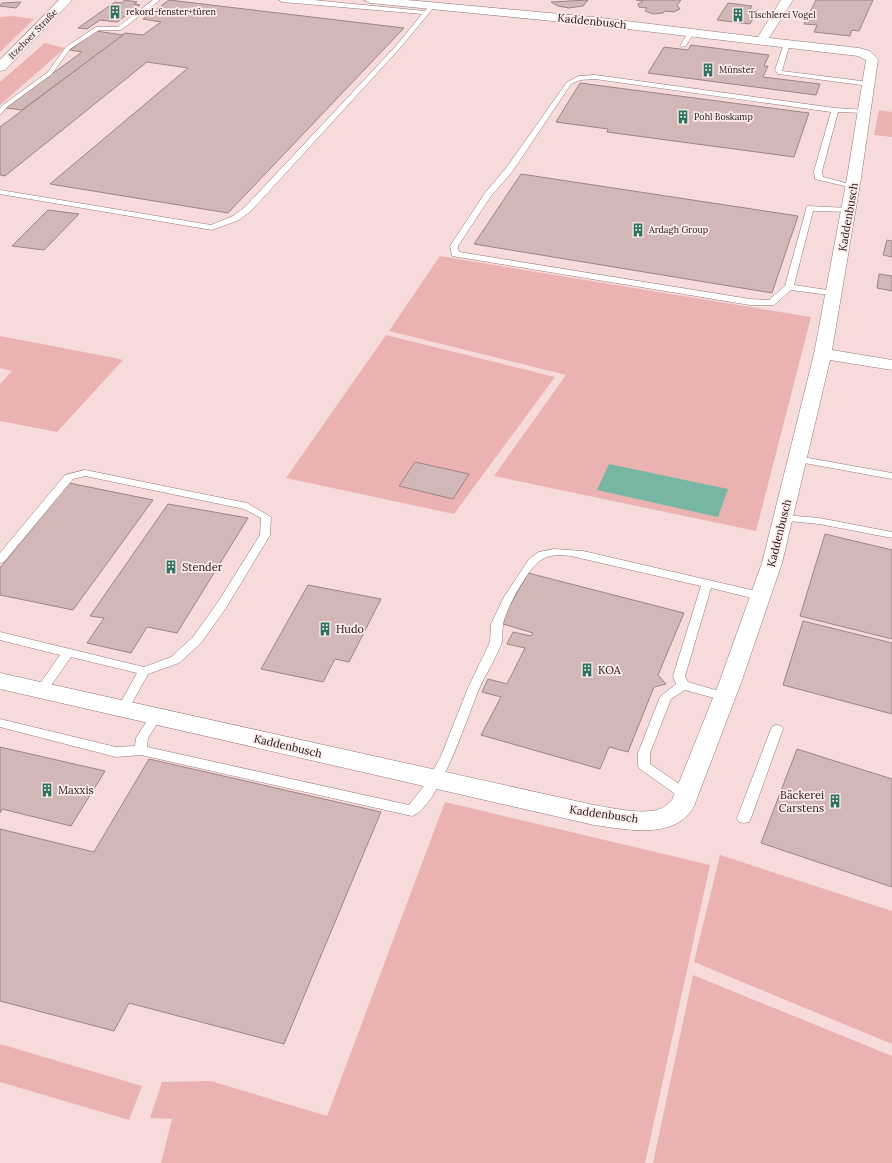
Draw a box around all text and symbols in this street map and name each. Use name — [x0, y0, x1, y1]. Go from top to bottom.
building icon: rekord-fenster+türen — [107, 4, 123, 20]
street label: Itzehoer Straße — [6, 6, 59, 61]
place label: rekord-fenster+türen — [126, 6, 216, 17]
building icon: Tischlerei Vogel — [730, 7, 746, 23]
place label: Tischlerei Vogel — [749, 9, 816, 20]
street label: Kaddenbusch — [557, 10, 628, 32]
building icon: Münster — [700, 62, 716, 78]
place label: Münster — [719, 64, 755, 75]
building icon: Pohl Boskamp — [675, 109, 691, 125]
place label: Pohl Boskamp — [694, 111, 753, 122]
street label: Kaddenbusch — [835, 181, 861, 252]
building icon: Ardagh Group — [630, 222, 646, 238]
place label: Ardagh Group — [648, 224, 708, 235]
street label: Kaddenbusch — [764, 497, 794, 568]
building icon: Stender — [163, 559, 179, 575]
place label: Stender — [182, 560, 223, 574]
building icon: Hudo — [317, 621, 333, 637]
place label: Hudo — [336, 622, 364, 636]
building icon: KOA — [579, 662, 595, 678]
place label: KOA — [598, 663, 622, 677]
street label: Kaddenbusch — [253, 731, 324, 761]
building icon: Maxxis — [39, 782, 55, 798]
place label: Maxxis — [58, 783, 94, 797]
place label: Bäckerei Carstens — [779, 788, 824, 815]
building icon: Bäckerei Carstens — [827, 793, 843, 809]
street label: Kaddenbusch — [569, 802, 640, 826]

